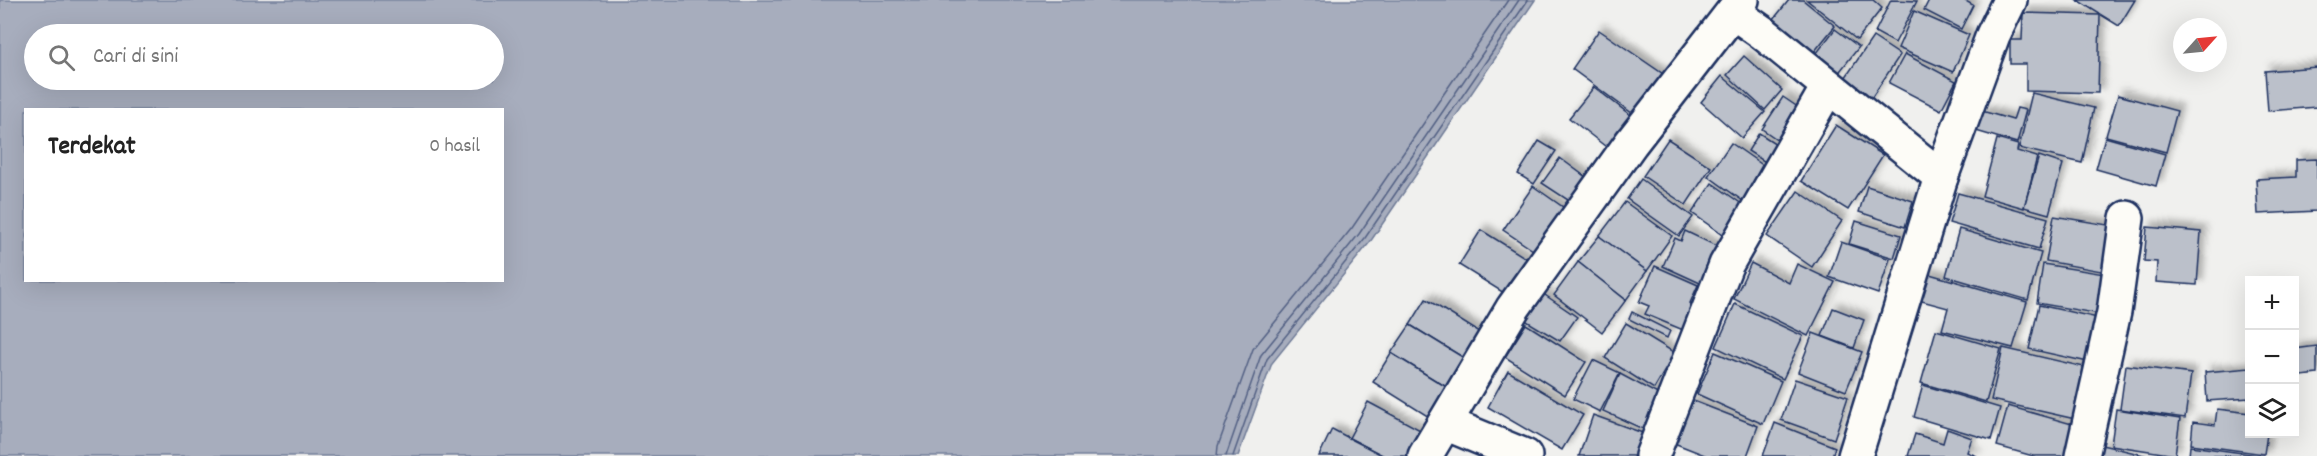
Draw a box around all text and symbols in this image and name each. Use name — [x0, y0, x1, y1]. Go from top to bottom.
north arrow — [2173, 18, 2227, 72]
search box — [24, 24, 504, 90]
icon: search — [45, 41, 78, 74]
text: Cari di sini — [93, 42, 178, 73]
text: Terdekat — [48, 129, 136, 166]
text: 0 hasil — [429, 133, 480, 161]
map controls — [2245, 276, 2299, 438]
button: + — [2245, 276, 2299, 330]
button: − — [2245, 330, 2299, 384]
button: layers — [2245, 384, 2299, 438]

